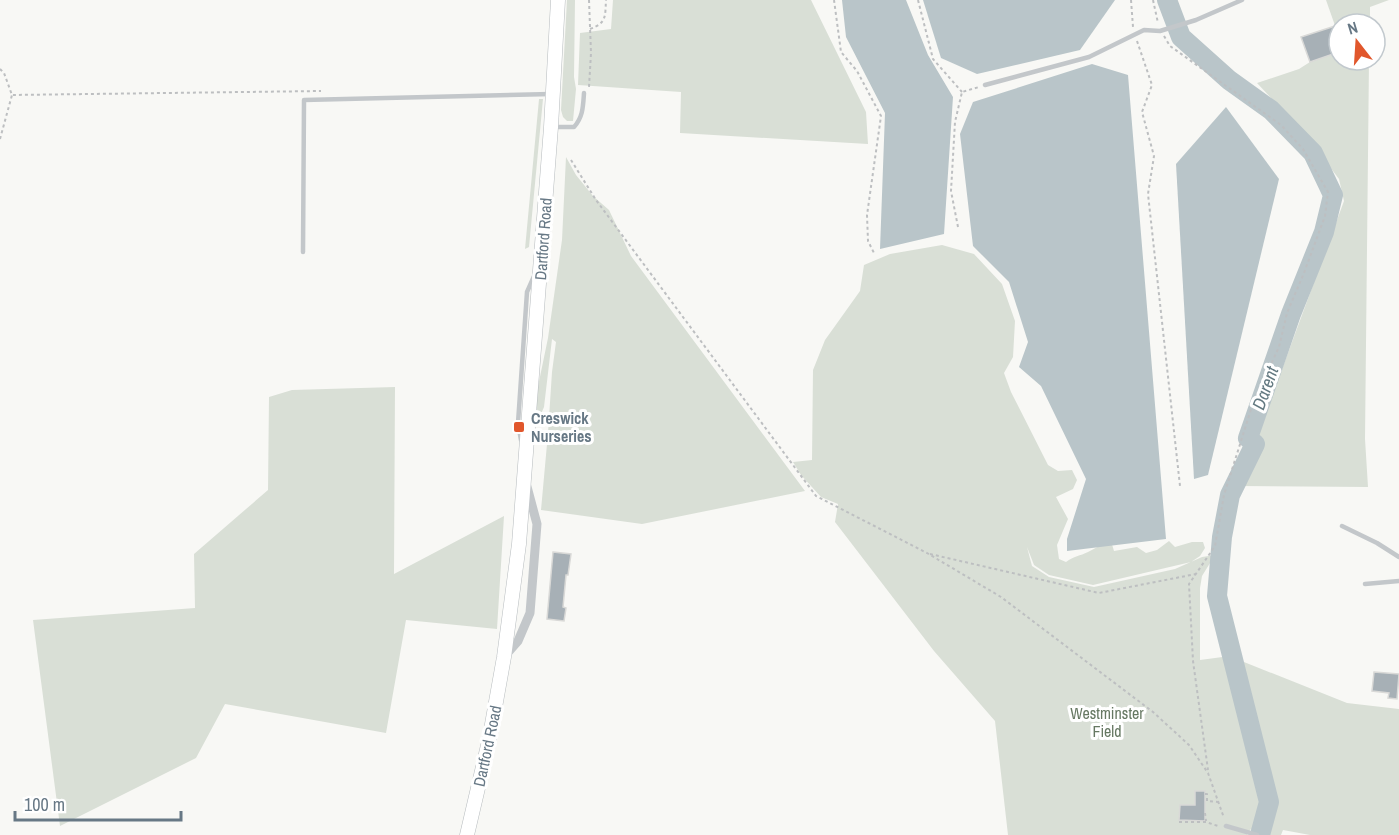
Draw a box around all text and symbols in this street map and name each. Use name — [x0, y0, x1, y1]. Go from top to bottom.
north arrow — [1327, 12, 1387, 72]
text: N — [1345, 16, 1360, 40]
street label: Dartford Road — [529, 197, 557, 281]
water label: Darent — [1246, 362, 1285, 413]
place label: Creswick Nurseries — [531, 407, 592, 447]
marker: Creswick Nurseries — [512, 420, 526, 434]
park label: Westminster Field — [1070, 702, 1144, 742]
street label: Dartford Road — [468, 703, 506, 789]
scale bar — [15, 784, 182, 822]
text: 100 m — [24, 792, 65, 817]

